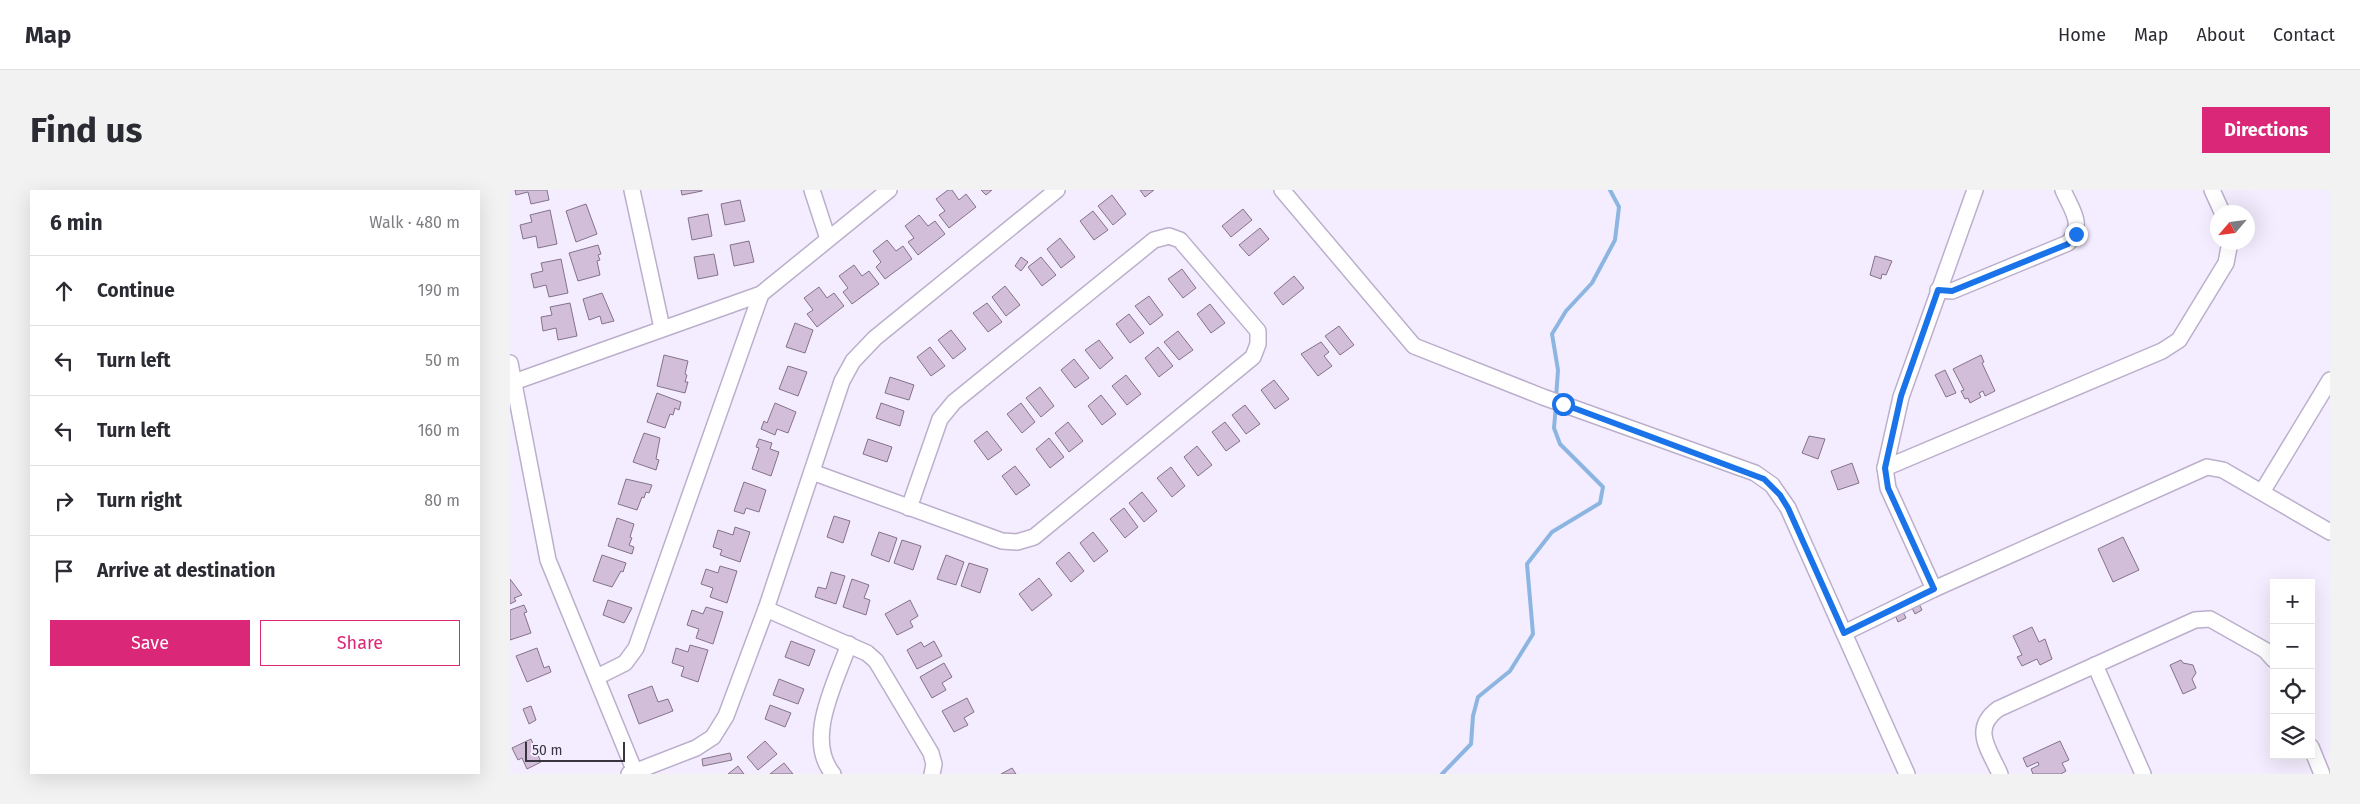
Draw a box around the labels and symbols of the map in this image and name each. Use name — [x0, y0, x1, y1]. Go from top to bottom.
north arrow — [2210, 205, 2255, 250]
route end — [2065, 223, 2088, 246]
route start — [1552, 393, 1575, 416]
scale bar — [525, 739, 625, 762]

